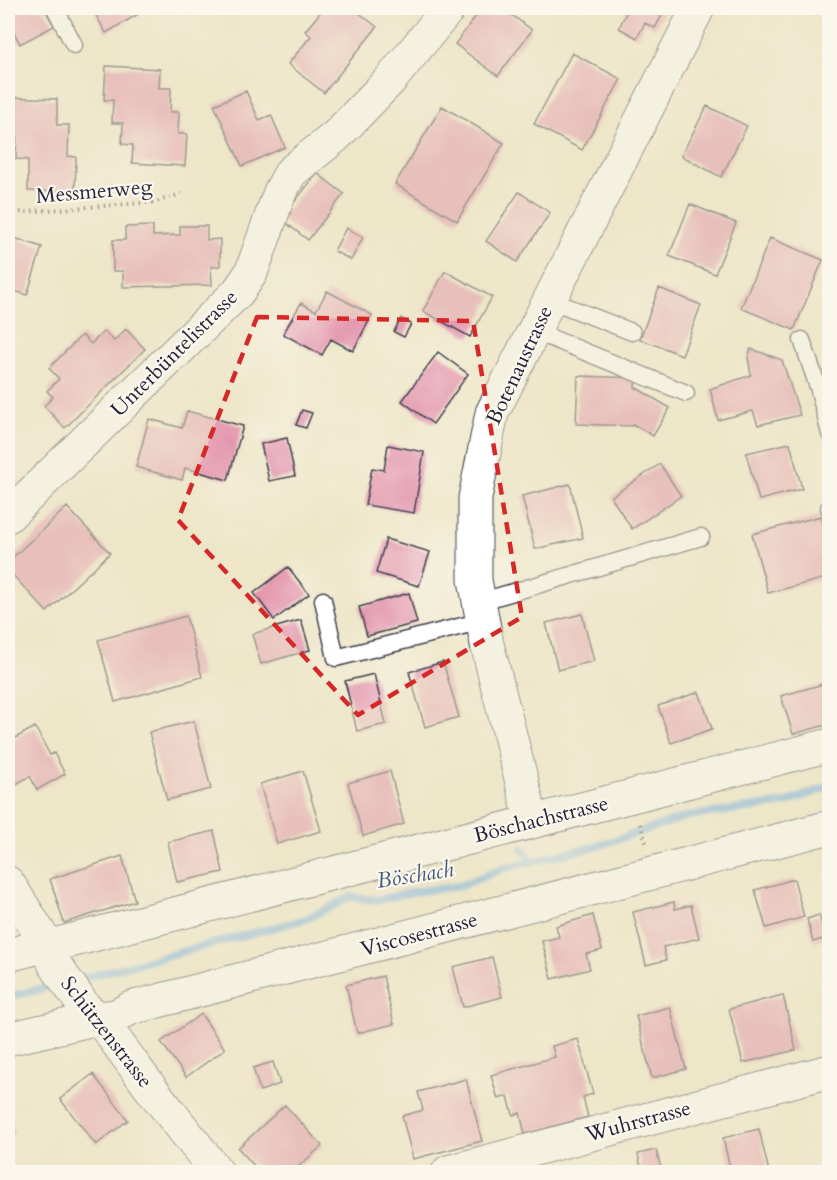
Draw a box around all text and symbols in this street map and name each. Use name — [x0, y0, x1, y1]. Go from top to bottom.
street label: Messmerweg — [35, 172, 154, 211]
street label: Unterbüntelistrasse — [104, 283, 244, 423]
street label: Botenaustrasse — [479, 301, 560, 429]
street label: Böschachstrasse — [471, 789, 612, 850]
water label: Böschach — [375, 854, 456, 896]
street label: Viscosestrasse — [358, 905, 481, 964]
street label: Schützenstrasse — [54, 970, 159, 1094]
street label: Wuhrstrasse — [581, 1094, 694, 1150]

